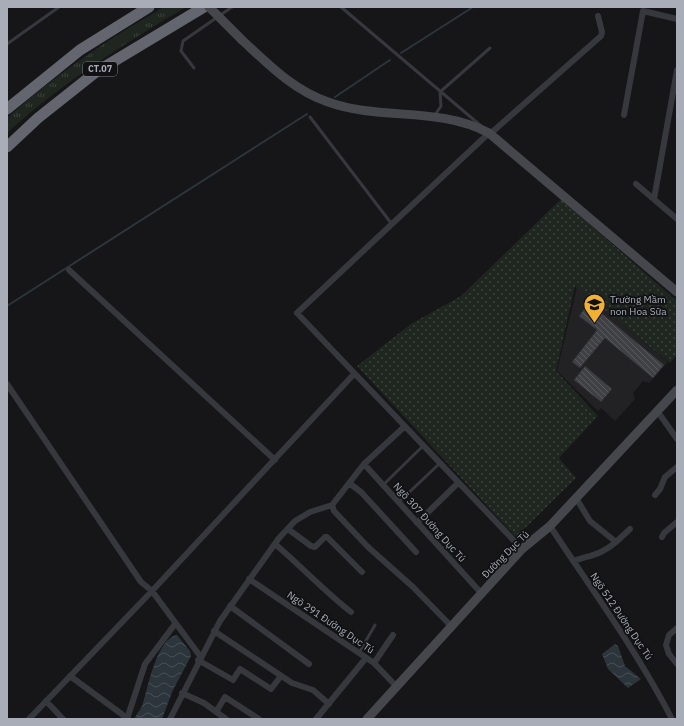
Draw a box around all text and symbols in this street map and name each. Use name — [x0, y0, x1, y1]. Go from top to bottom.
road number: CT.07 — [83, 62, 117, 76]
school or university icon: Trường Mầm non Hoa Sữa — [582, 292, 608, 325]
place label: Trường Mầm non Hoa Sữa — [610, 293, 667, 318]
street label: Ngõ 307 Đường Dục Tú — [390, 480, 469, 565]
street label: Đường Dục Tú — [479, 528, 532, 581]
street label: Ngõ 512 Đường Dục Tú — [587, 570, 656, 662]
street label: Ngõ 291 Đường Dục Tú — [285, 588, 377, 657]

